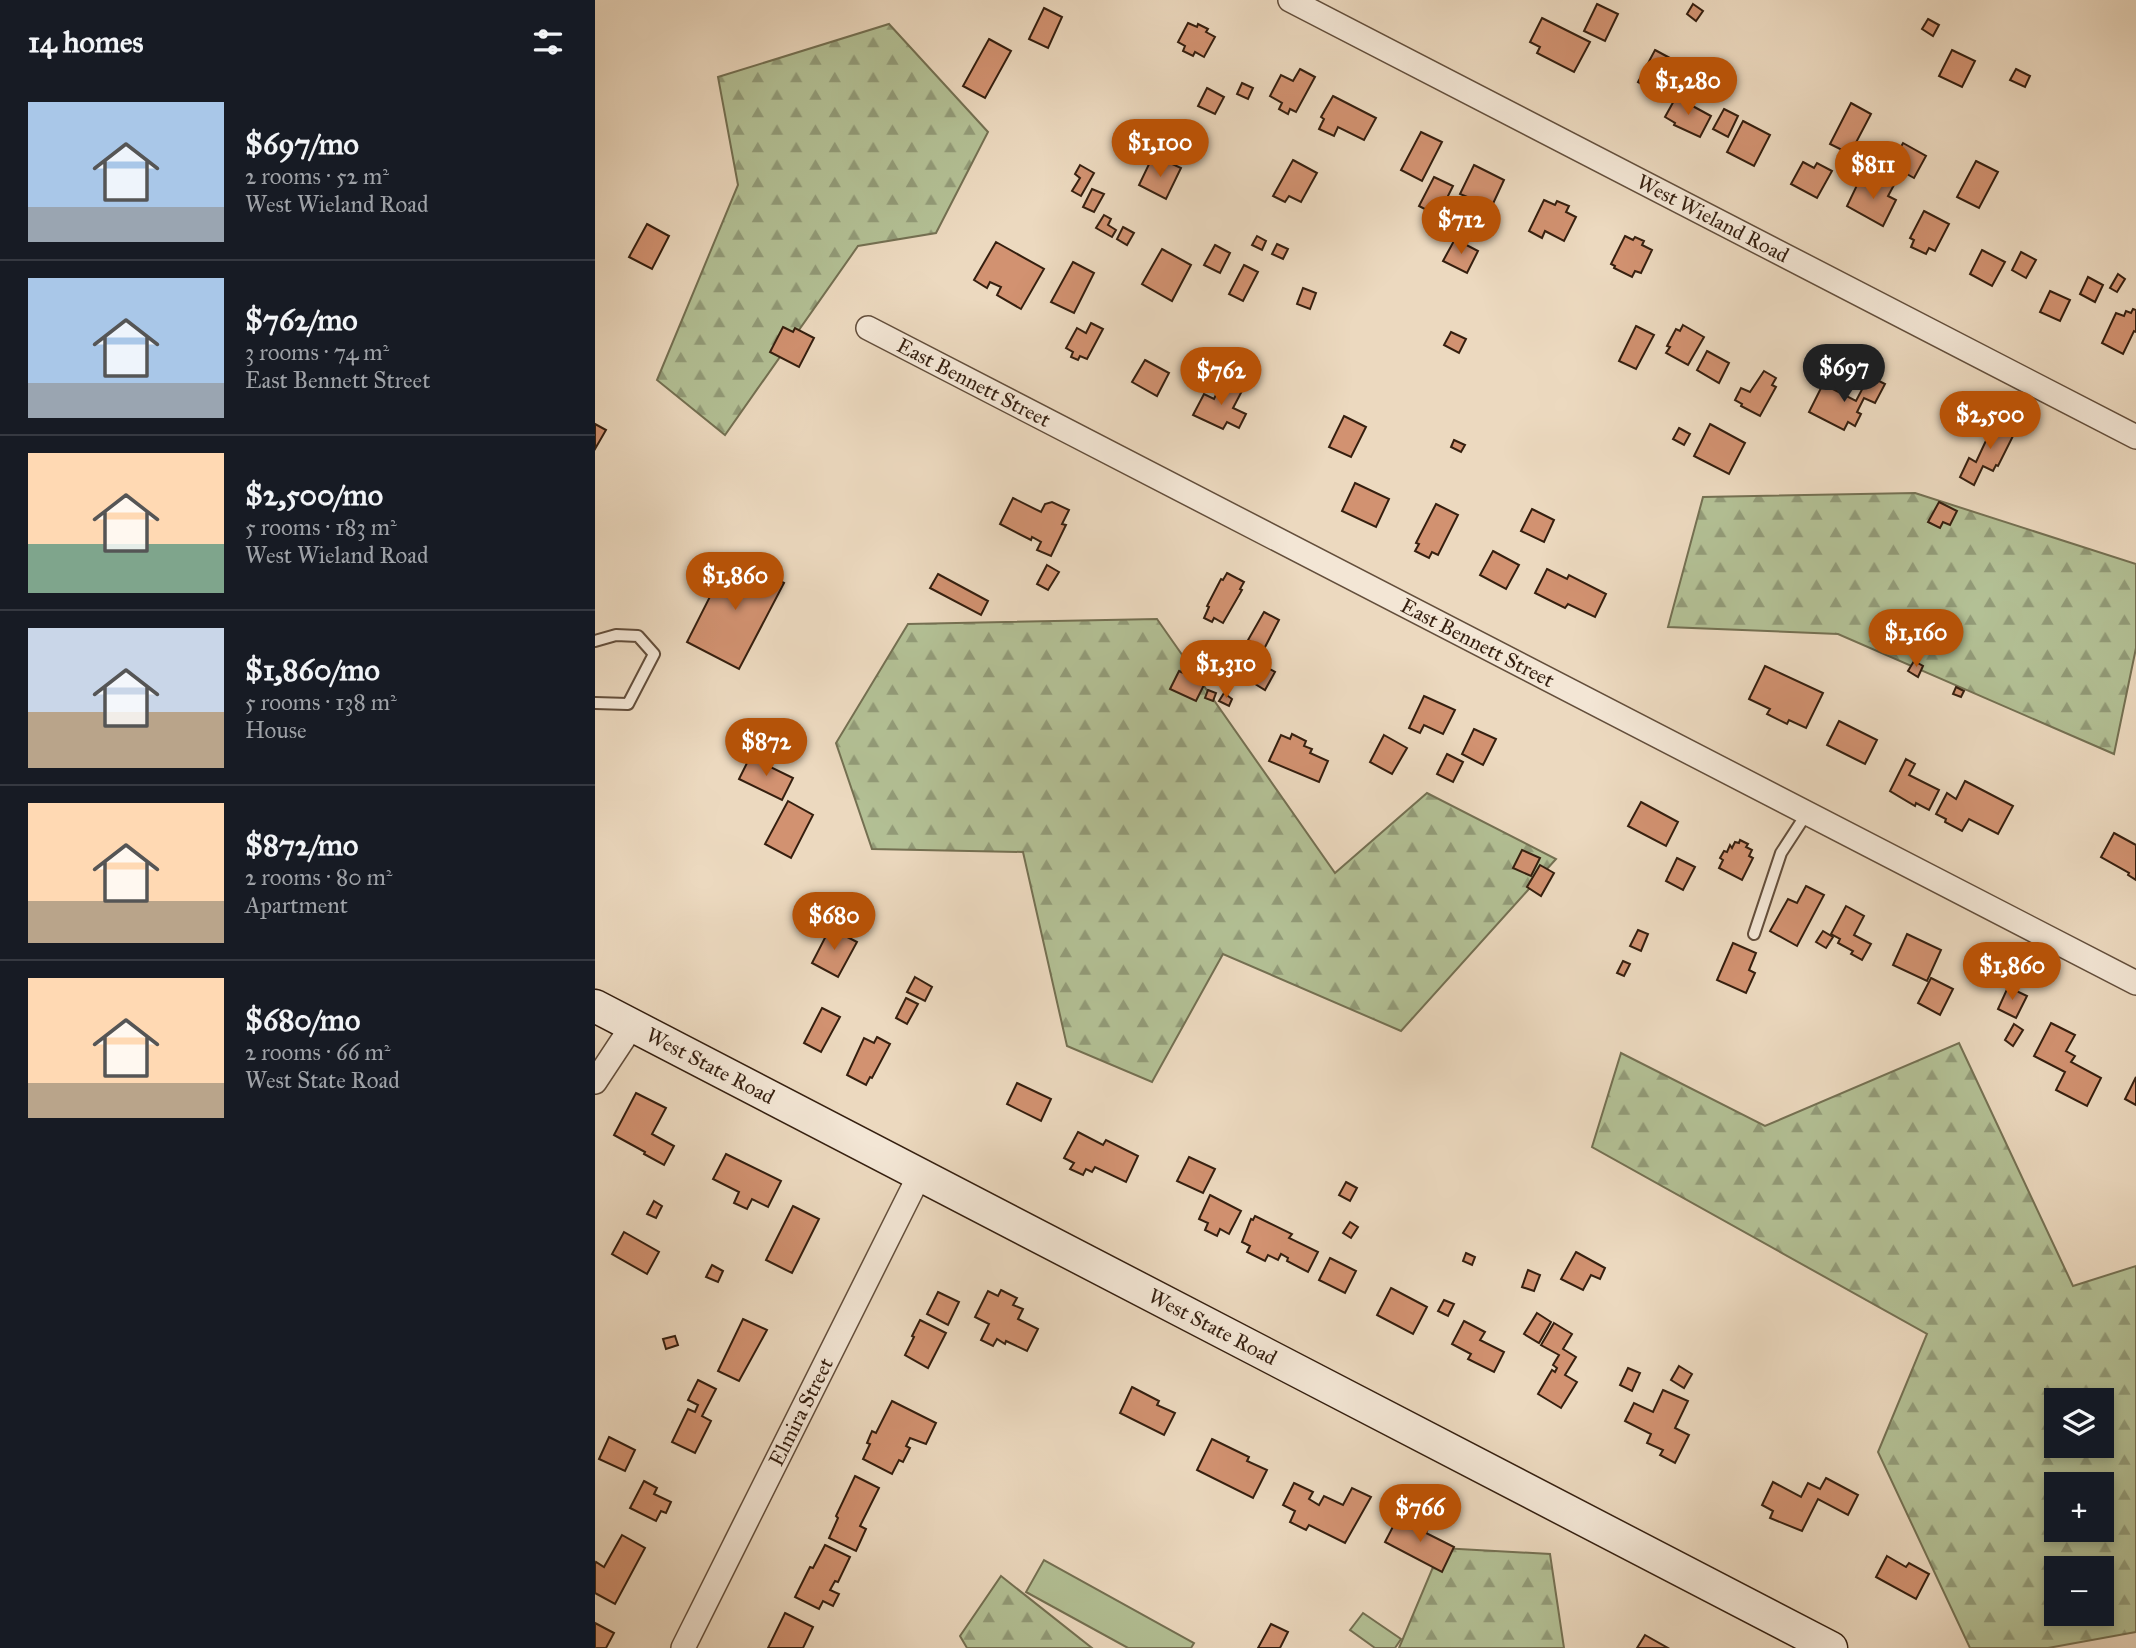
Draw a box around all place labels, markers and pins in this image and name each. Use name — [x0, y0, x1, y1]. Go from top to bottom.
pin: $1,280 — [1631, 58, 1745, 117]
pin: $1,100 — [1103, 120, 1217, 179]
pin: $811 — [1832, 142, 1914, 201]
pin: $712 — [1420, 196, 1502, 256]
pin: $697 — [1803, 344, 1885, 404]
pin: $762 — [1180, 348, 1262, 407]
pin: $2,500 — [1933, 392, 2047, 451]
pin: $1,860 — [678, 552, 792, 612]
pin: $1,160 — [1859, 610, 1973, 669]
pin: $1,310 — [1169, 640, 1283, 700]
pin: $872 — [725, 718, 807, 778]
pin: $680 — [793, 892, 875, 952]
pin: $1,860 — [1955, 942, 2069, 1002]
pin: $766 — [1379, 1484, 1461, 1544]

